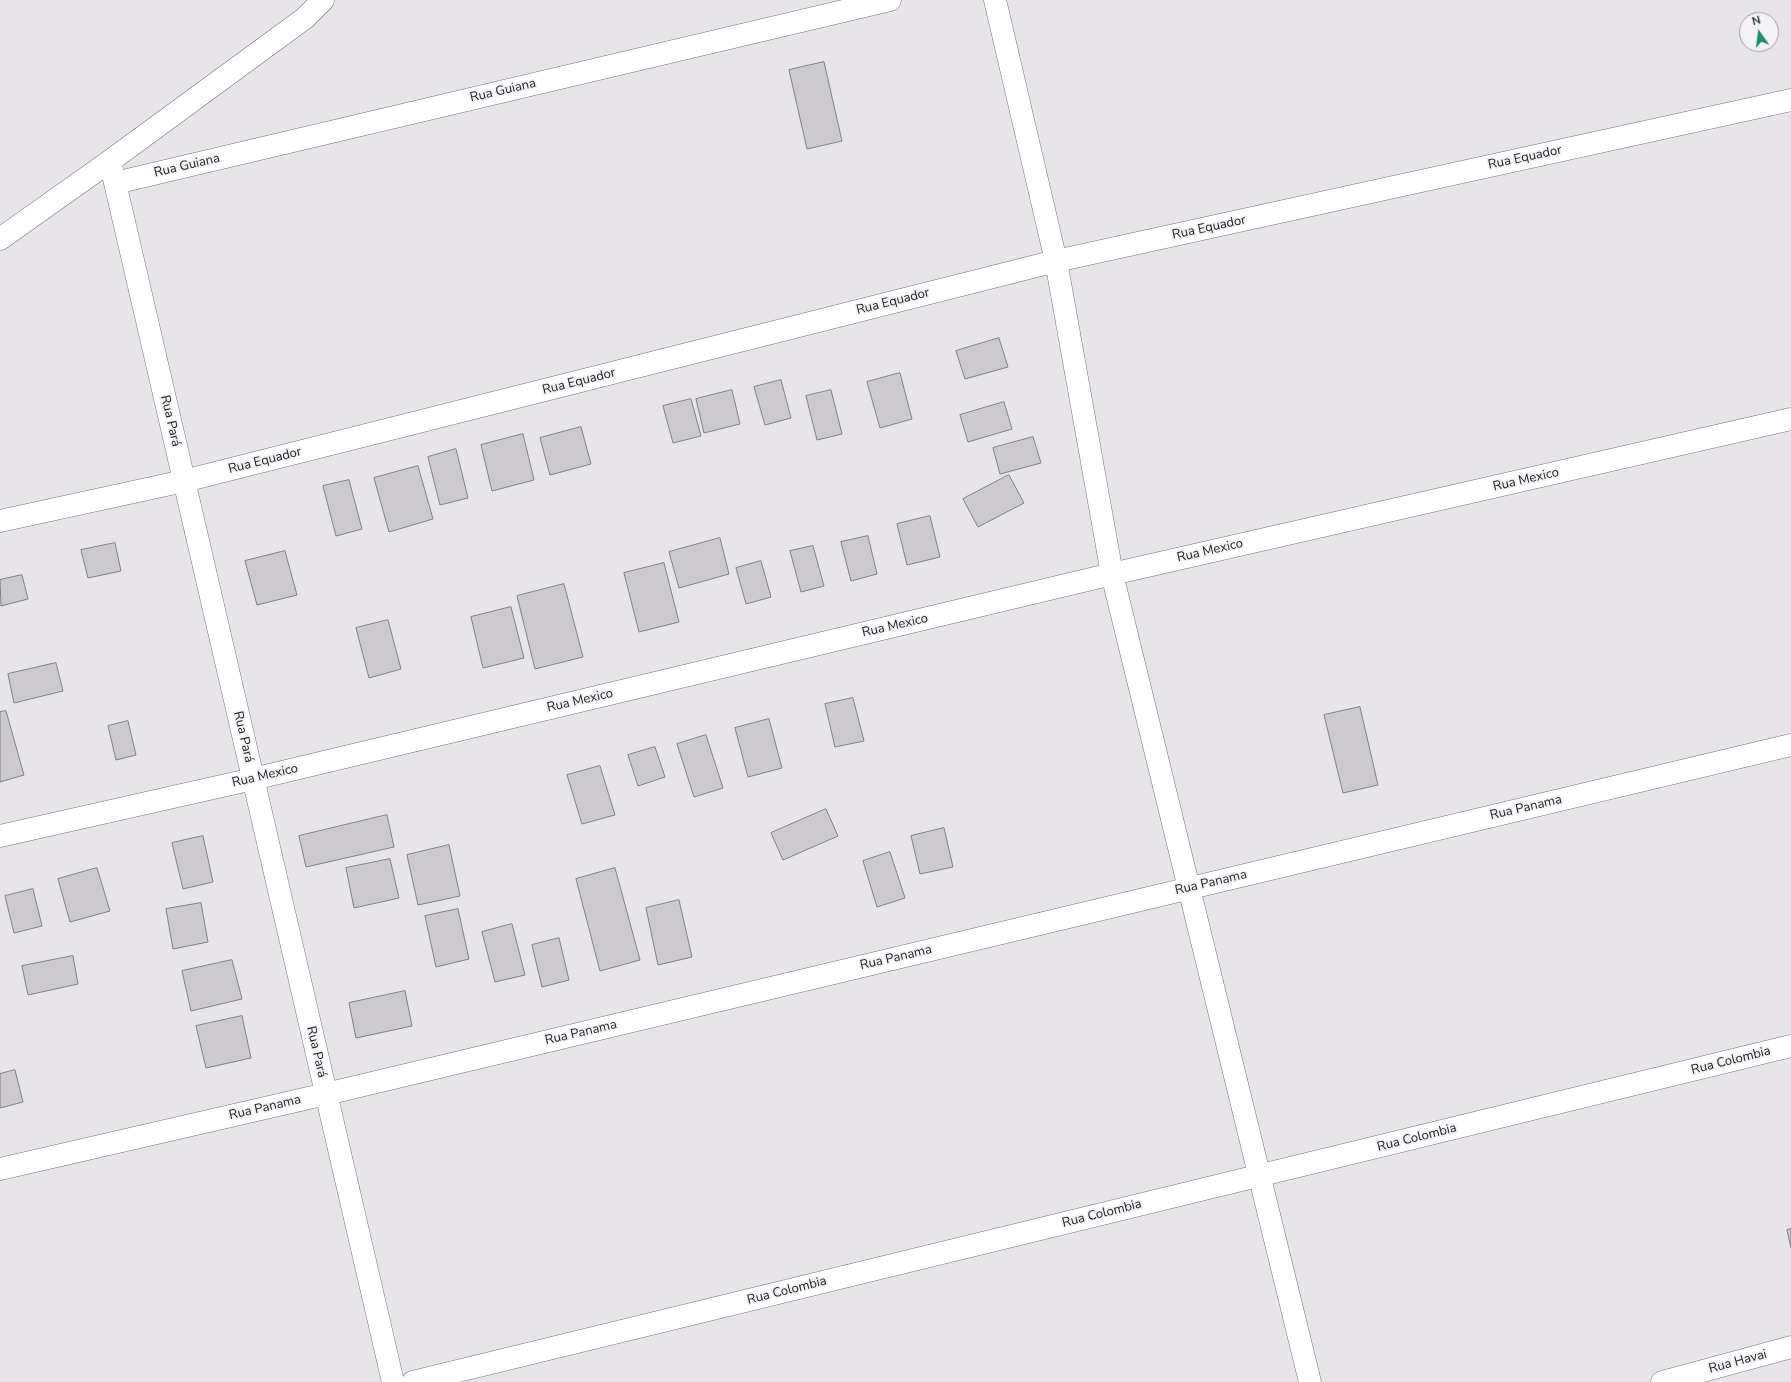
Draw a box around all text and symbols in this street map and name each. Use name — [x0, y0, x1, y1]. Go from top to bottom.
north arrow — [1739, 12, 1779, 52]
text: N — [1750, 13, 1762, 29]
street label: Rua Guiana — [469, 76, 537, 106]
street label: Rua Equador — [1487, 143, 1563, 173]
street label: Rua Guiana — [153, 151, 221, 181]
street label: Rua Equador — [1171, 213, 1247, 243]
street label: Rua Equador — [855, 285, 931, 319]
street label: Rua Equador — [541, 365, 617, 399]
street label: Rua Pará — [156, 394, 184, 448]
street label: Rua Equador — [227, 444, 303, 478]
street label: Rua Mexico — [1492, 465, 1560, 495]
street label: Rua Mexico — [1176, 536, 1244, 566]
street label: Rua Mexico — [861, 611, 929, 641]
street label: Rua Mexico — [546, 686, 614, 716]
street label: Rua Pará — [229, 710, 257, 764]
street label: Rua Mexico — [231, 761, 299, 791]
street label: Rua Panama — [1489, 792, 1563, 824]
street label: Rua Panama — [1174, 867, 1248, 899]
street label: Rua Panama — [859, 942, 933, 974]
street label: Rua Panama — [544, 1017, 618, 1049]
street label: Rua Pará — [302, 1025, 330, 1079]
street label: Rua Colombia — [1690, 1044, 1772, 1078]
street label: Rua Panama — [228, 1092, 302, 1124]
street label: Rua Colombia — [1376, 1121, 1458, 1155]
street label: Rua Colombia — [1061, 1197, 1143, 1231]
street label: Rua Colombia — [746, 1274, 828, 1308]
street label: Rua Havai — [1707, 1347, 1769, 1377]

